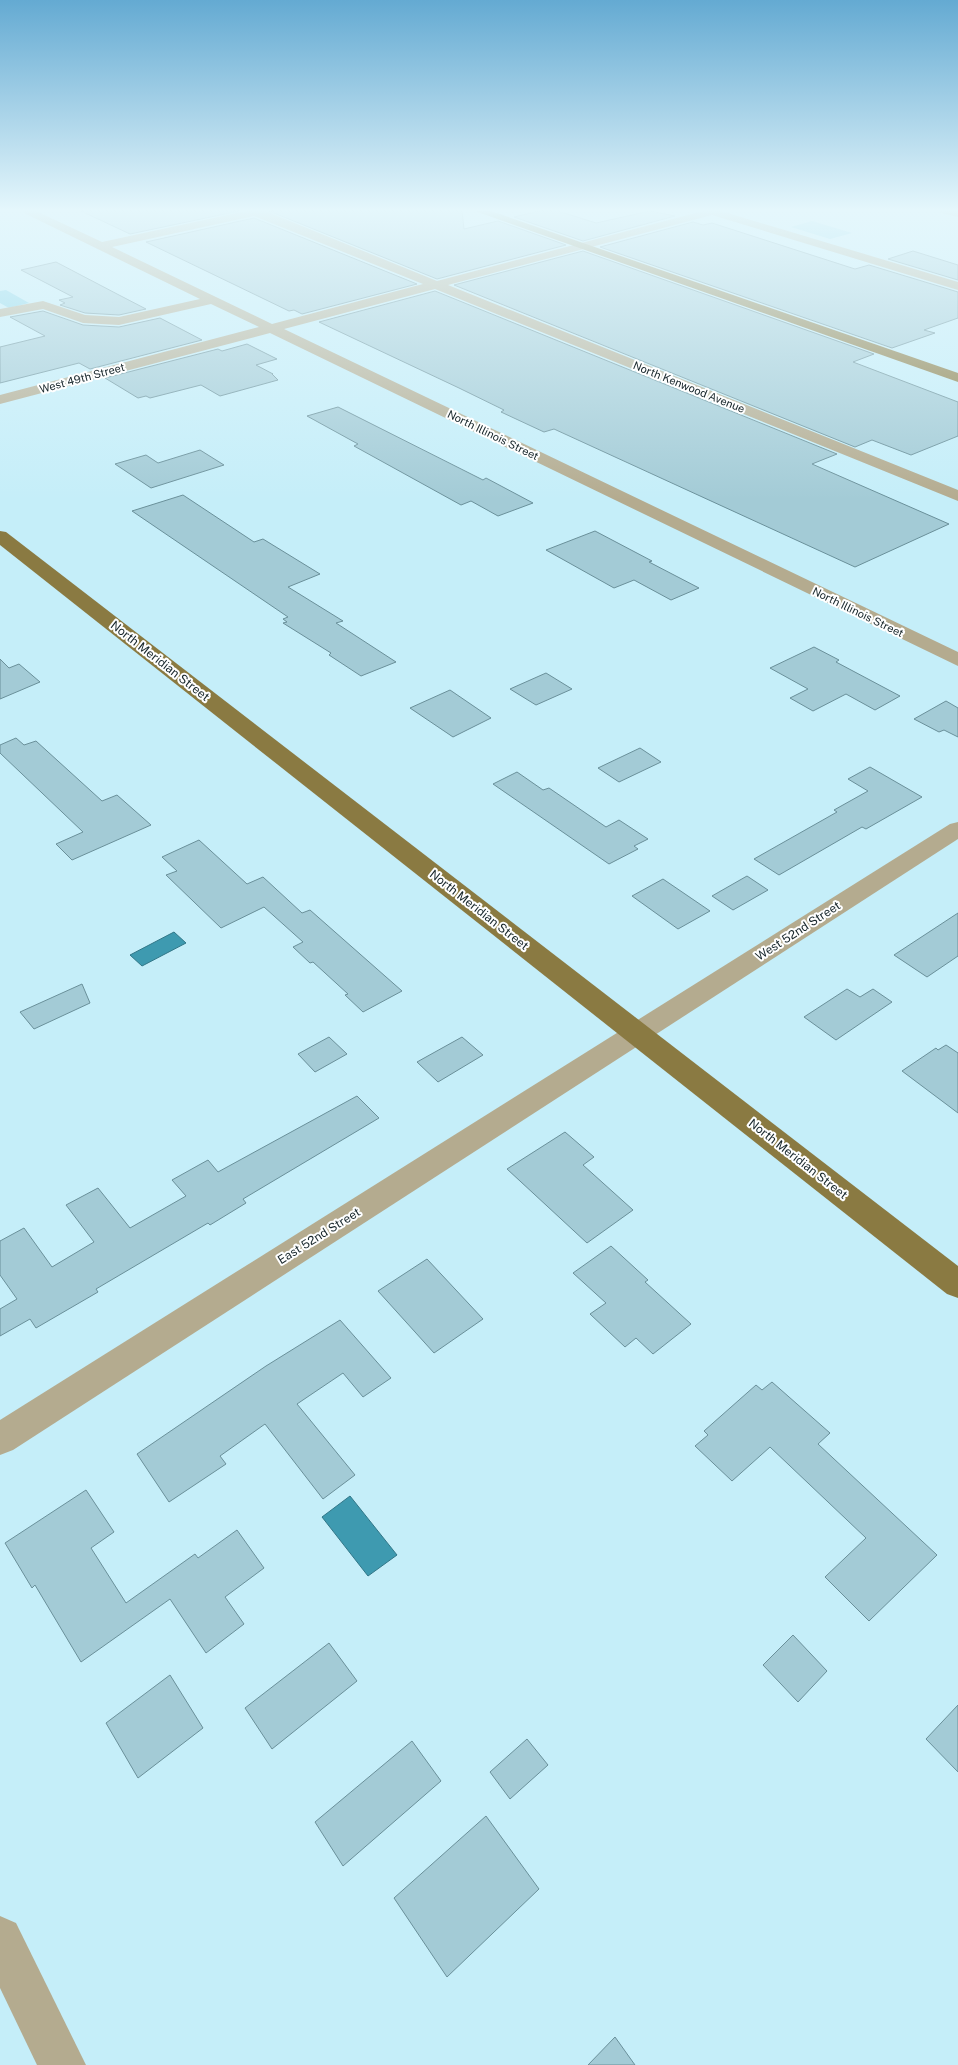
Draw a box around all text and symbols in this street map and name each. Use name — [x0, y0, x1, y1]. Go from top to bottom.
street label: North Kenwood Avenue — [631, 359, 747, 415]
street label: West 49th Street — [38, 361, 126, 395]
street label: North Illinois Street — [445, 408, 541, 462]
street label: North Illinois Street — [810, 585, 906, 639]
street label: North Meridian Street — [108, 618, 212, 704]
street label: North Meridian Street — [427, 867, 531, 953]
street label: West 52nd Street — [753, 898, 843, 964]
street label: North Meridian Street — [746, 1116, 850, 1202]
street label: East 52nd Street — [275, 1205, 363, 1267]

